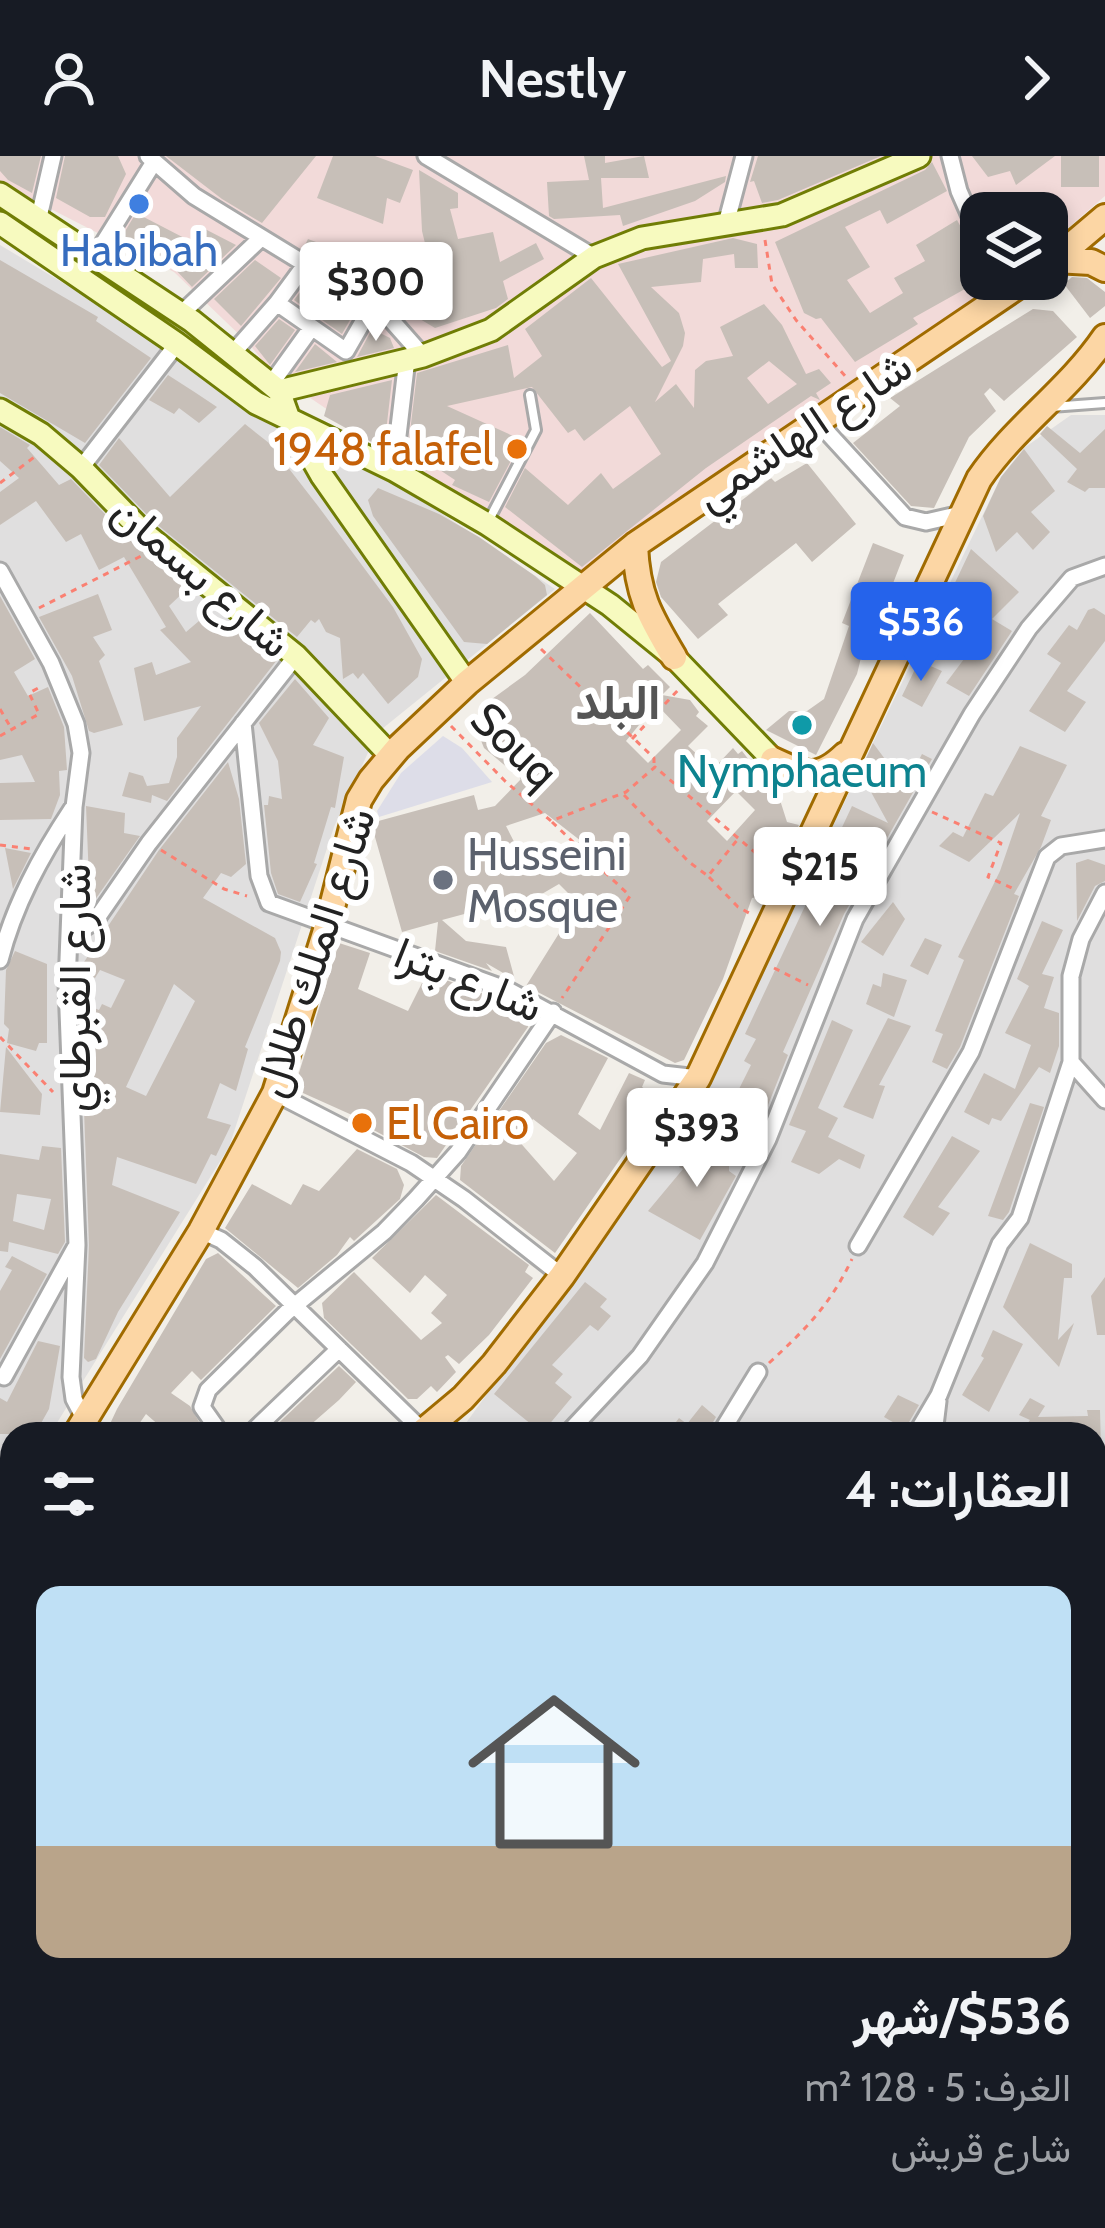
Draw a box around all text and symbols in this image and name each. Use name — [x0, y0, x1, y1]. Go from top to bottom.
icon: person — [36, 45, 102, 111]
text: Nestly — [479, 45, 626, 111]
icon: forward — [1003, 45, 1069, 111]
marker: Habibah — [126, 191, 152, 217]
map controls — [960, 192, 1068, 300]
button: layers — [960, 192, 1068, 300]
place label: Habibah — [60, 223, 218, 277]
pin: $300 — [305, 242, 447, 344]
text: $300 — [327, 257, 425, 305]
street label: شارع الهاشمي — [685, 338, 927, 530]
place label: 1948 falafel — [273, 422, 493, 476]
marker: 1948 falafel — [504, 436, 530, 462]
street label: شارع بسمان — [99, 483, 303, 672]
pin: $536 — [850, 582, 992, 684]
text: $536 — [878, 597, 964, 645]
district label: البلد — [576, 673, 660, 731]
street label: Souq — [460, 691, 570, 799]
marker: Nymphaeum — [789, 712, 815, 738]
place label: Nymphaeum — [677, 744, 927, 798]
street label: شارع الملك طلال — [242, 801, 390, 1104]
place label: Husseini Mosque — [467, 827, 626, 933]
pin: $215 — [749, 827, 891, 929]
text: $215 — [781, 842, 859, 890]
street label: شارع القبرطاي — [47, 864, 111, 1112]
marker: Husseini Mosque — [430, 867, 456, 893]
street label: شارع بترا — [386, 925, 551, 1037]
pin: $393 — [626, 1088, 768, 1190]
place label: El Cairo — [386, 1096, 529, 1150]
text: $393 — [654, 1103, 740, 1151]
marker: El Cairo — [349, 1110, 375, 1136]
text: العقارات: 4 — [846, 1458, 1071, 1520]
icon: filters — [36, 1461, 102, 1527]
icon: home — [446, 1664, 662, 1880]
text: $536/شهر — [853, 1985, 1071, 2047]
text: الغرف: 5 · 128 m² — [805, 2063, 1071, 2111]
text: شارع قريش — [891, 2124, 1071, 2172]

